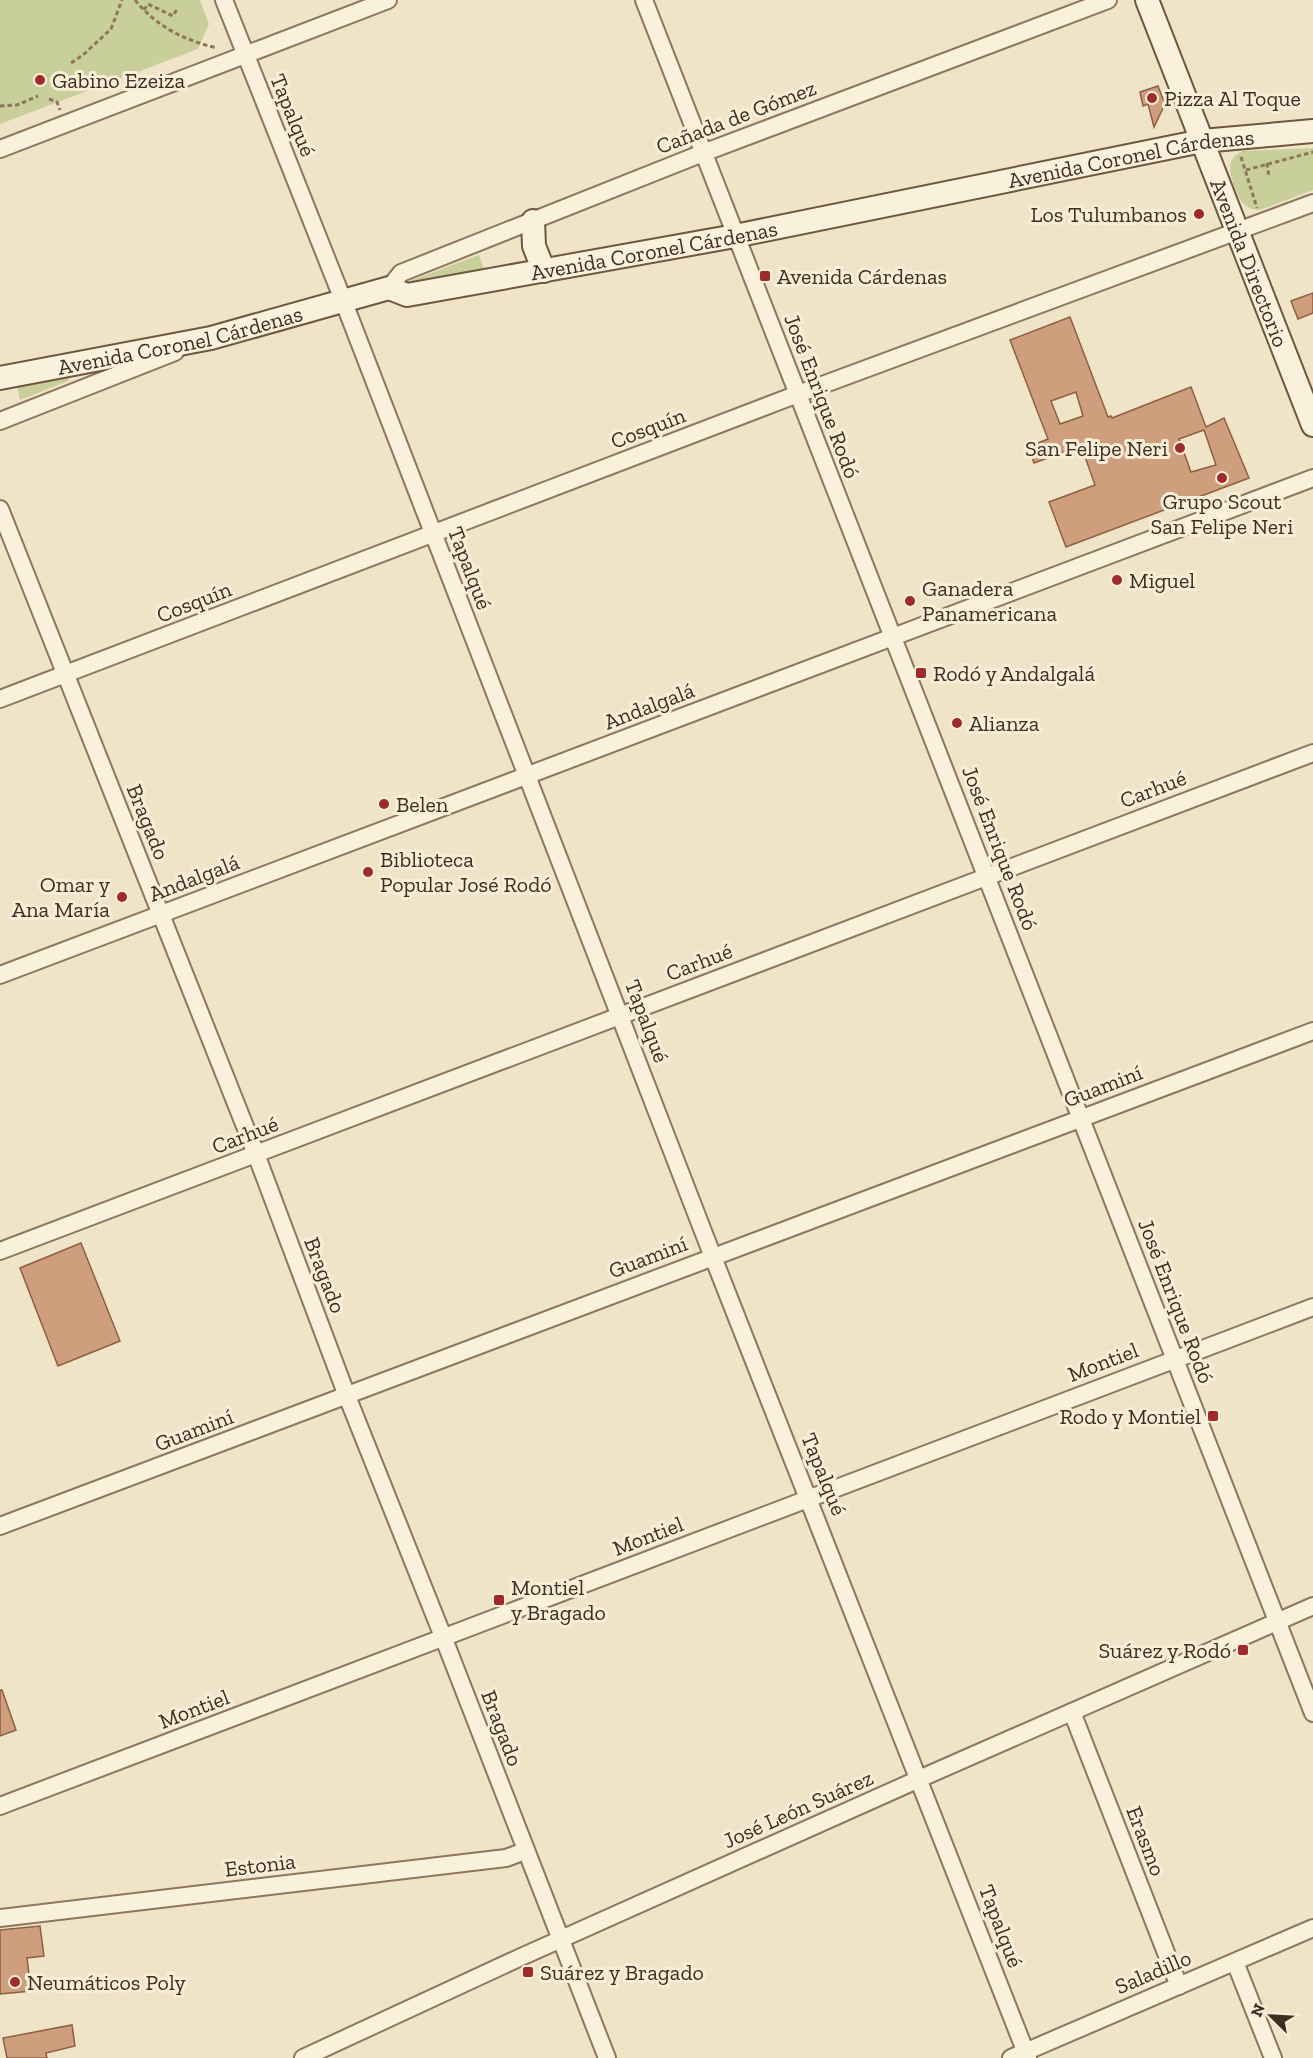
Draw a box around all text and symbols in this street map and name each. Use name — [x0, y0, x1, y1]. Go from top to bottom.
place label: Gabino Ezeiza — [52, 67, 185, 94]
street label: Tapalqué — [264, 70, 322, 160]
marker: Gabino Ezeiza — [33, 73, 47, 87]
street label: Cañada de Gómez — [652, 74, 820, 160]
place label: Pizza Al Toque — [1164, 85, 1301, 112]
marker: Pizza Al Toque — [1145, 91, 1159, 105]
street label: Avenida Coronel Cárdenas — [1005, 123, 1255, 194]
street label: Avenida Directorio — [1205, 175, 1295, 351]
place label: Los Tulumbanos — [1030, 201, 1187, 228]
marker: Los Tulumbanos — [1192, 207, 1206, 221]
street label: Avenida Coronel Cárdenas — [529, 214, 780, 286]
place label: Avenida Cárdenas — [777, 263, 947, 290]
marker: Avenida Cárdenas — [758, 269, 772, 283]
street label: Avenida Coronel Cárdenas — [55, 299, 305, 380]
street label: José Enrique Rodó — [778, 310, 866, 482]
street label: Cosquín — [607, 401, 690, 455]
place label: San Felipe Neri — [1025, 435, 1168, 462]
marker: San Felipe Neri — [1173, 441, 1187, 455]
marker: Grupo Scout San Felipe Neri — [1215, 471, 1229, 485]
place label: Grupo Scout San Felipe Neri — [1150, 488, 1294, 540]
street label: Tapalqué — [442, 523, 498, 613]
place label: Miguel — [1129, 567, 1195, 594]
marker: Miguel — [1110, 573, 1124, 587]
street label: Cosquín — [153, 575, 236, 629]
place label: Ganadera Panamericana — [922, 575, 1057, 627]
marker: Ganadera Panamericana — [903, 594, 917, 608]
place label: Rodó y Andalgalá — [933, 660, 1095, 687]
marker: Rodó y Andalgalá — [914, 666, 928, 680]
street label: Andalgalá — [600, 676, 698, 736]
place label: Alianza — [969, 710, 1040, 737]
marker: Alianza — [950, 716, 964, 730]
street label: José Enrique Rodó — [956, 762, 1044, 934]
street label: Carhué — [1116, 764, 1190, 814]
street label: Bragado — [121, 780, 175, 864]
place label: Belen — [396, 791, 449, 818]
marker: Belen — [377, 797, 391, 811]
place label: Biblioteca Popular José Rodó — [380, 846, 552, 898]
street label: Andalgalá — [145, 848, 243, 908]
marker: Biblioteca Popular José Rodó — [361, 865, 375, 879]
place label: Omar y Ana María — [12, 871, 111, 923]
marker: Omar y Ana María — [115, 890, 129, 904]
street label: Carhué — [662, 937, 736, 987]
street label: Tapalqué — [619, 976, 675, 1066]
street label: Guaminí — [1060, 1059, 1146, 1113]
street label: Carhué — [208, 1110, 282, 1160]
street label: José Enrique Rodó — [1132, 1215, 1220, 1387]
street label: Guaminí — [605, 1230, 691, 1284]
street label: Bragado — [298, 1233, 352, 1317]
street label: Montiel — [1064, 1336, 1142, 1388]
street label: Guaminí — [151, 1403, 237, 1457]
place label: Rodo y Montiel — [1060, 1403, 1201, 1430]
marker: Rodo y Montiel — [1206, 1409, 1220, 1423]
street label: Tapalqué — [795, 1429, 853, 1519]
street label: Montiel — [609, 1510, 687, 1562]
place label: Montiel y Bragado — [511, 1574, 606, 1626]
marker: Montiel y Bragado — [492, 1593, 506, 1607]
place label: Suárez y Rodó — [1098, 1637, 1231, 1664]
marker: Suárez y Rodó — [1236, 1643, 1250, 1657]
street label: Montiel — [155, 1683, 233, 1735]
street label: Bragado — [475, 1686, 529, 1770]
street label: José León Suárez — [719, 1764, 877, 1854]
street label: Erasmo — [1120, 1802, 1172, 1880]
street label: Estonia — [223, 1847, 297, 1883]
street label: Tapalqué — [973, 1881, 1029, 1971]
street label: Saladillo — [1111, 1944, 1195, 2000]
place label: Suárez y Bragado — [540, 1959, 704, 1986]
marker: Suárez y Bragado — [521, 1965, 535, 1979]
place label: Neumáticos Poly — [27, 1969, 186, 1996]
marker: Neumáticos Poly — [8, 1975, 22, 1989]
north arrow — [1241, 1986, 1301, 2046]
text: N — [1247, 2001, 1269, 2020]

